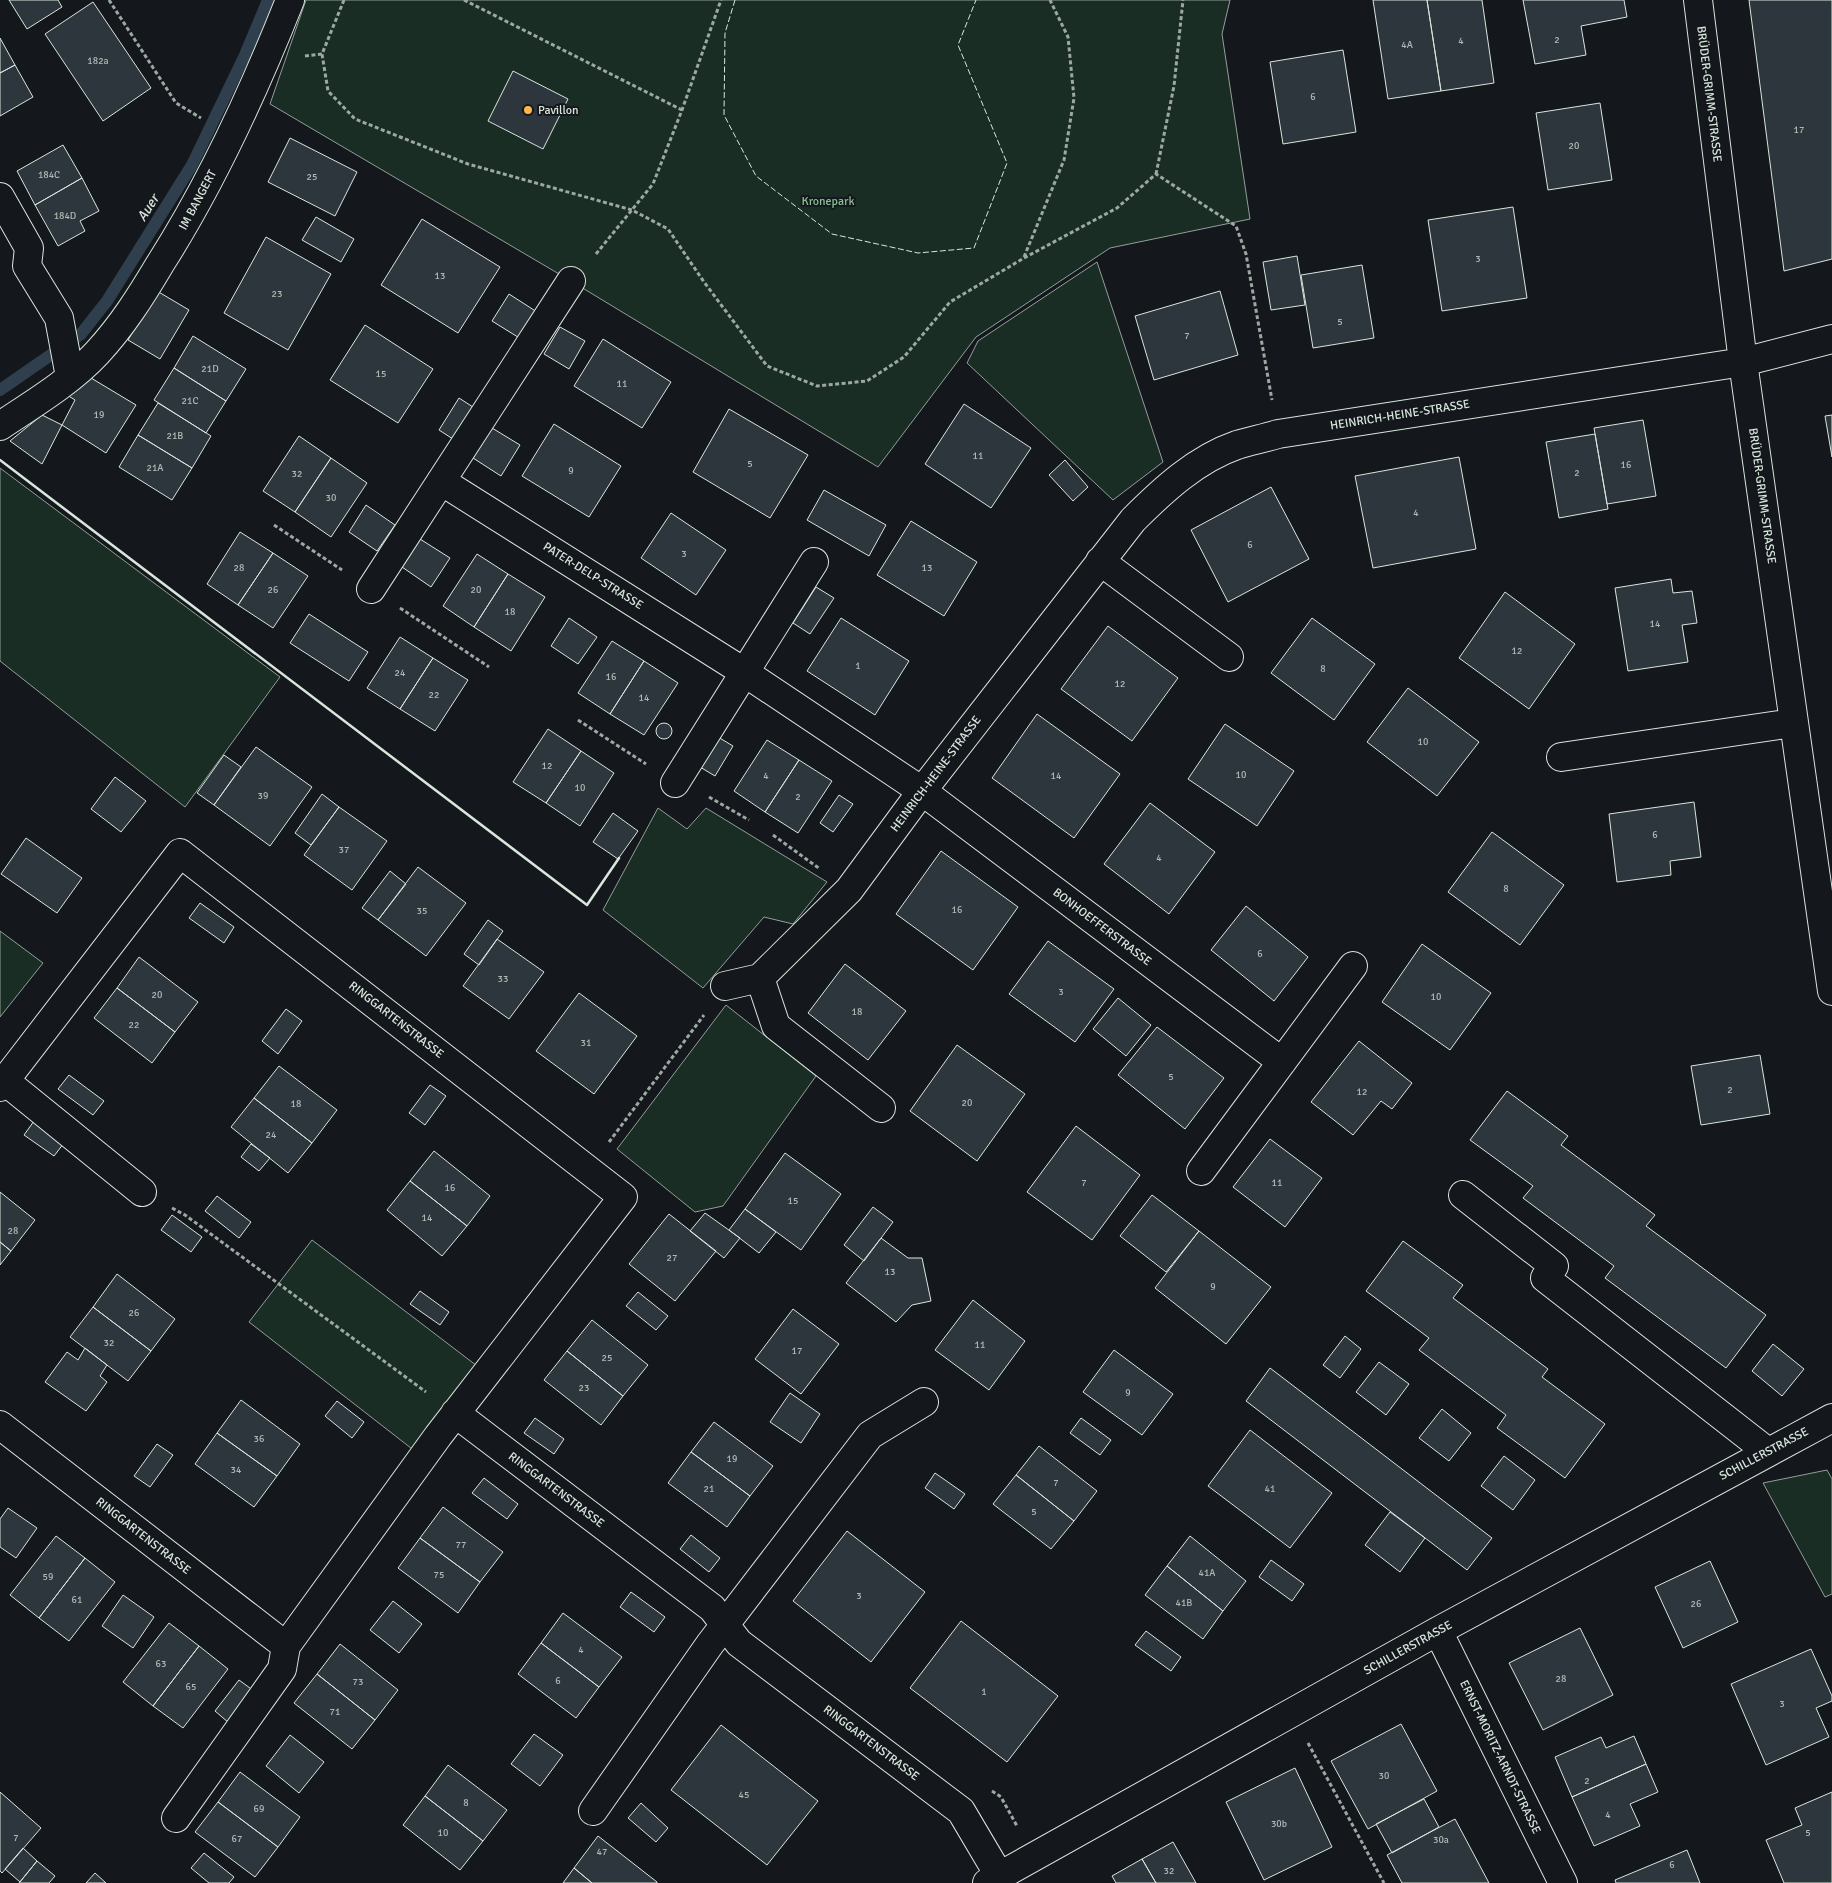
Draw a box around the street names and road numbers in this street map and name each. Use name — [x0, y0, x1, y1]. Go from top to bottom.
street label: BRÜDER-GRIMM-STRASSE — [1693, 25, 1725, 163]
street label: IM BANGERT — [176, 167, 220, 233]
street label: HEINRICH-HEINE-STRASSE — [1329, 397, 1471, 433]
street label: BRÜDER-GRIMM-STRASSE — [1745, 427, 1779, 565]
street label: PATER-DELP-STRASSE — [540, 539, 646, 613]
street label: HEINRICH-HEINE-STRASSE — [887, 713, 985, 835]
street label: BONHOEFFERSTRASSE — [1050, 885, 1154, 969]
street label: RINGGARTENSTRASSE — [345, 978, 447, 1062]
street label: SCHILLERSTRASSE — [1717, 1424, 1811, 1484]
street label: RINGGARTENSTRASSE — [505, 1449, 607, 1531]
street label: RINGGARTENSTRASSE — [92, 1494, 194, 1578]
street label: SCHILLERSTRASSE — [1361, 1617, 1455, 1678]
street label: ERNST-MORITZ-ARNDT-STRASSE — [1456, 1678, 1544, 1837]
street label: RINGGARTENSTRASSE — [820, 1702, 922, 1784]

